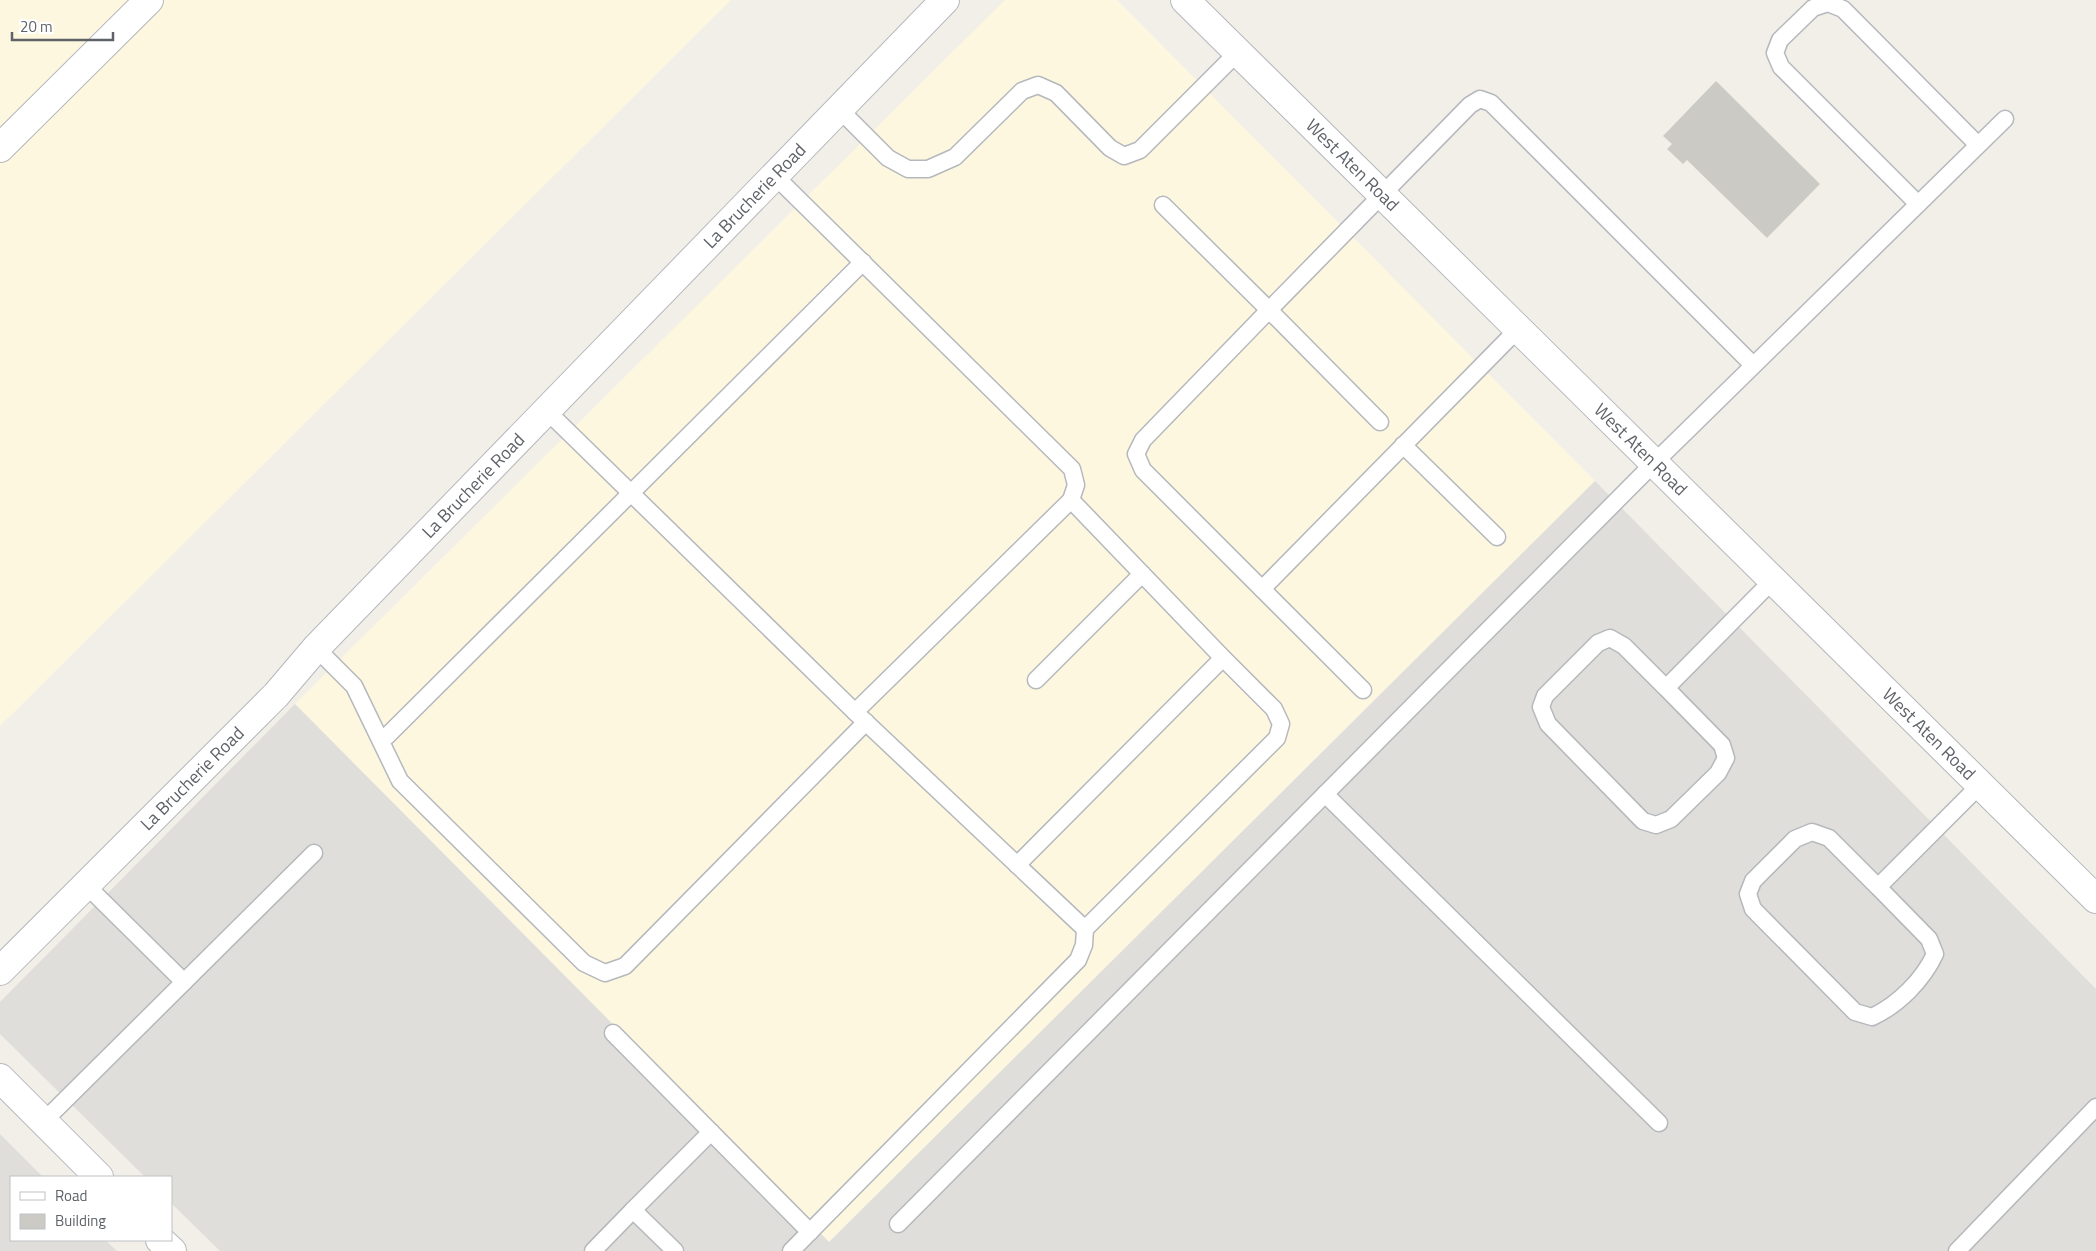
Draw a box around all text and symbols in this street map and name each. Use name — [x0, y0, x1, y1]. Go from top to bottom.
scale bar — [12, 10, 114, 42]
text: 20 m — [20, 15, 53, 38]
street label: West Aten Road — [1300, 112, 1405, 217]
street label: La Brucherie Road — [697, 137, 812, 254]
street label: West Aten Road — [1588, 397, 1694, 502]
street label: La Brucherie Road — [415, 427, 531, 544]
street label: West Aten Road — [1876, 681, 1982, 786]
street label: La Brucherie Road — [134, 720, 250, 836]
legend — [10, 1176, 172, 1241]
text: Road — [55, 1184, 87, 1207]
text: Building — [55, 1209, 106, 1232]

